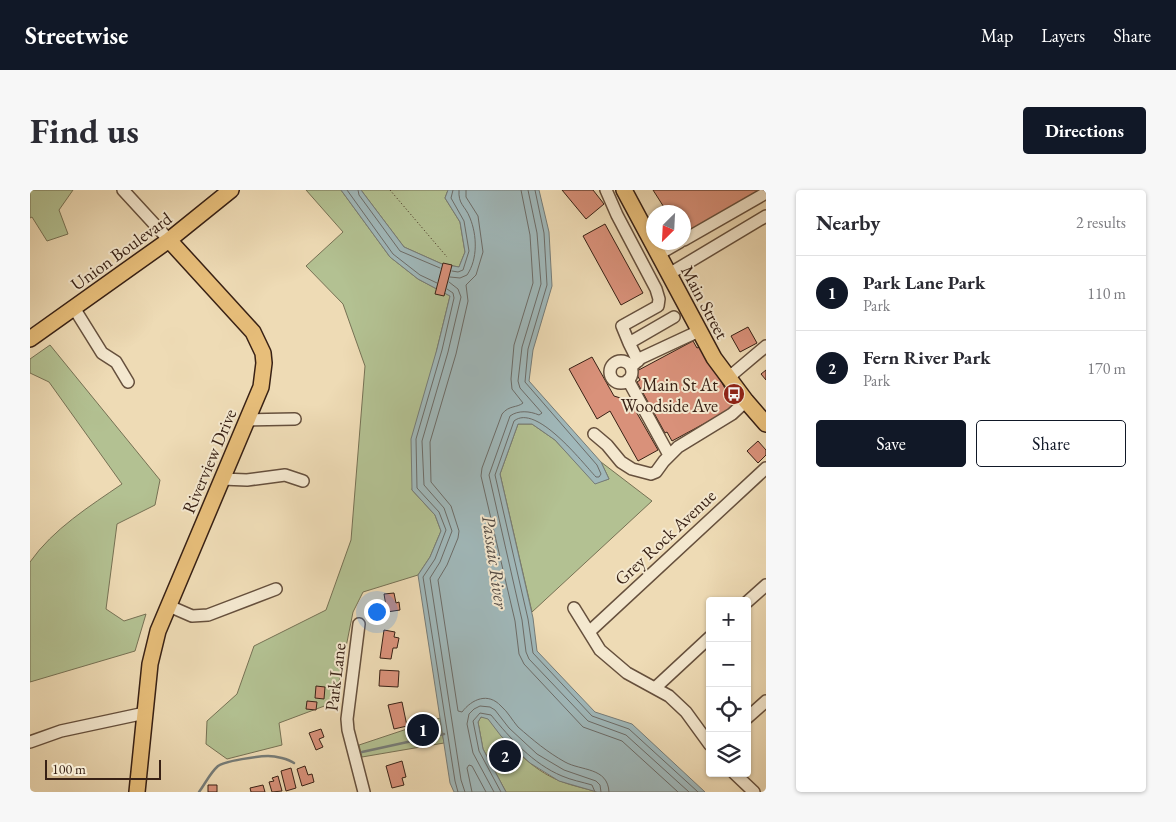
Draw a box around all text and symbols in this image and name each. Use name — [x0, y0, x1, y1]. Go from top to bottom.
text: Streetwise — [25, 20, 128, 51]
text: Map — [981, 24, 1013, 47]
text: Layers — [1041, 24, 1085, 47]
text: Share — [1113, 24, 1151, 47]
button: Directions — [1023, 107, 1146, 154]
text: Find us — [30, 108, 139, 153]
north arrow — [646, 205, 691, 250]
street label: Union Boulevard — [66, 206, 177, 295]
text: Nearby — [816, 209, 880, 236]
text: 2 results — [1076, 212, 1126, 233]
street label: Main Street — [676, 261, 734, 343]
text: Park Lane Park — [863, 270, 985, 295]
text: 1 — [828, 283, 836, 304]
text: 110 m — [1087, 283, 1126, 304]
text: Park — [863, 295, 890, 316]
text: Fern River Park — [863, 345, 991, 370]
text: 2 — [828, 358, 836, 379]
text: 170 m — [1087, 358, 1126, 379]
text: Park — [863, 370, 890, 391]
place label: Main St At Woodside Ave — [621, 373, 718, 417]
bus stop icon: Main St At Woodside Ave — [722, 382, 746, 406]
street label: Riverview Drive — [177, 405, 241, 517]
button: Save — [816, 420, 966, 467]
button: Share — [976, 420, 1126, 467]
street label: Grey Rock Avenue — [609, 484, 721, 590]
water label: Passaic River — [476, 514, 514, 611]
map controls — [706, 597, 751, 777]
button: + — [706, 597, 751, 642]
your location — [364, 599, 390, 625]
street label: Park Lane — [319, 642, 351, 712]
button: − — [706, 642, 751, 687]
button: locate — [706, 687, 751, 732]
pin: 1 — [407, 711, 439, 749]
button: layers — [706, 732, 751, 777]
pin: 2 — [489, 737, 521, 775]
scale bar — [45, 757, 161, 780]
text: 100 m — [52, 760, 86, 778]

